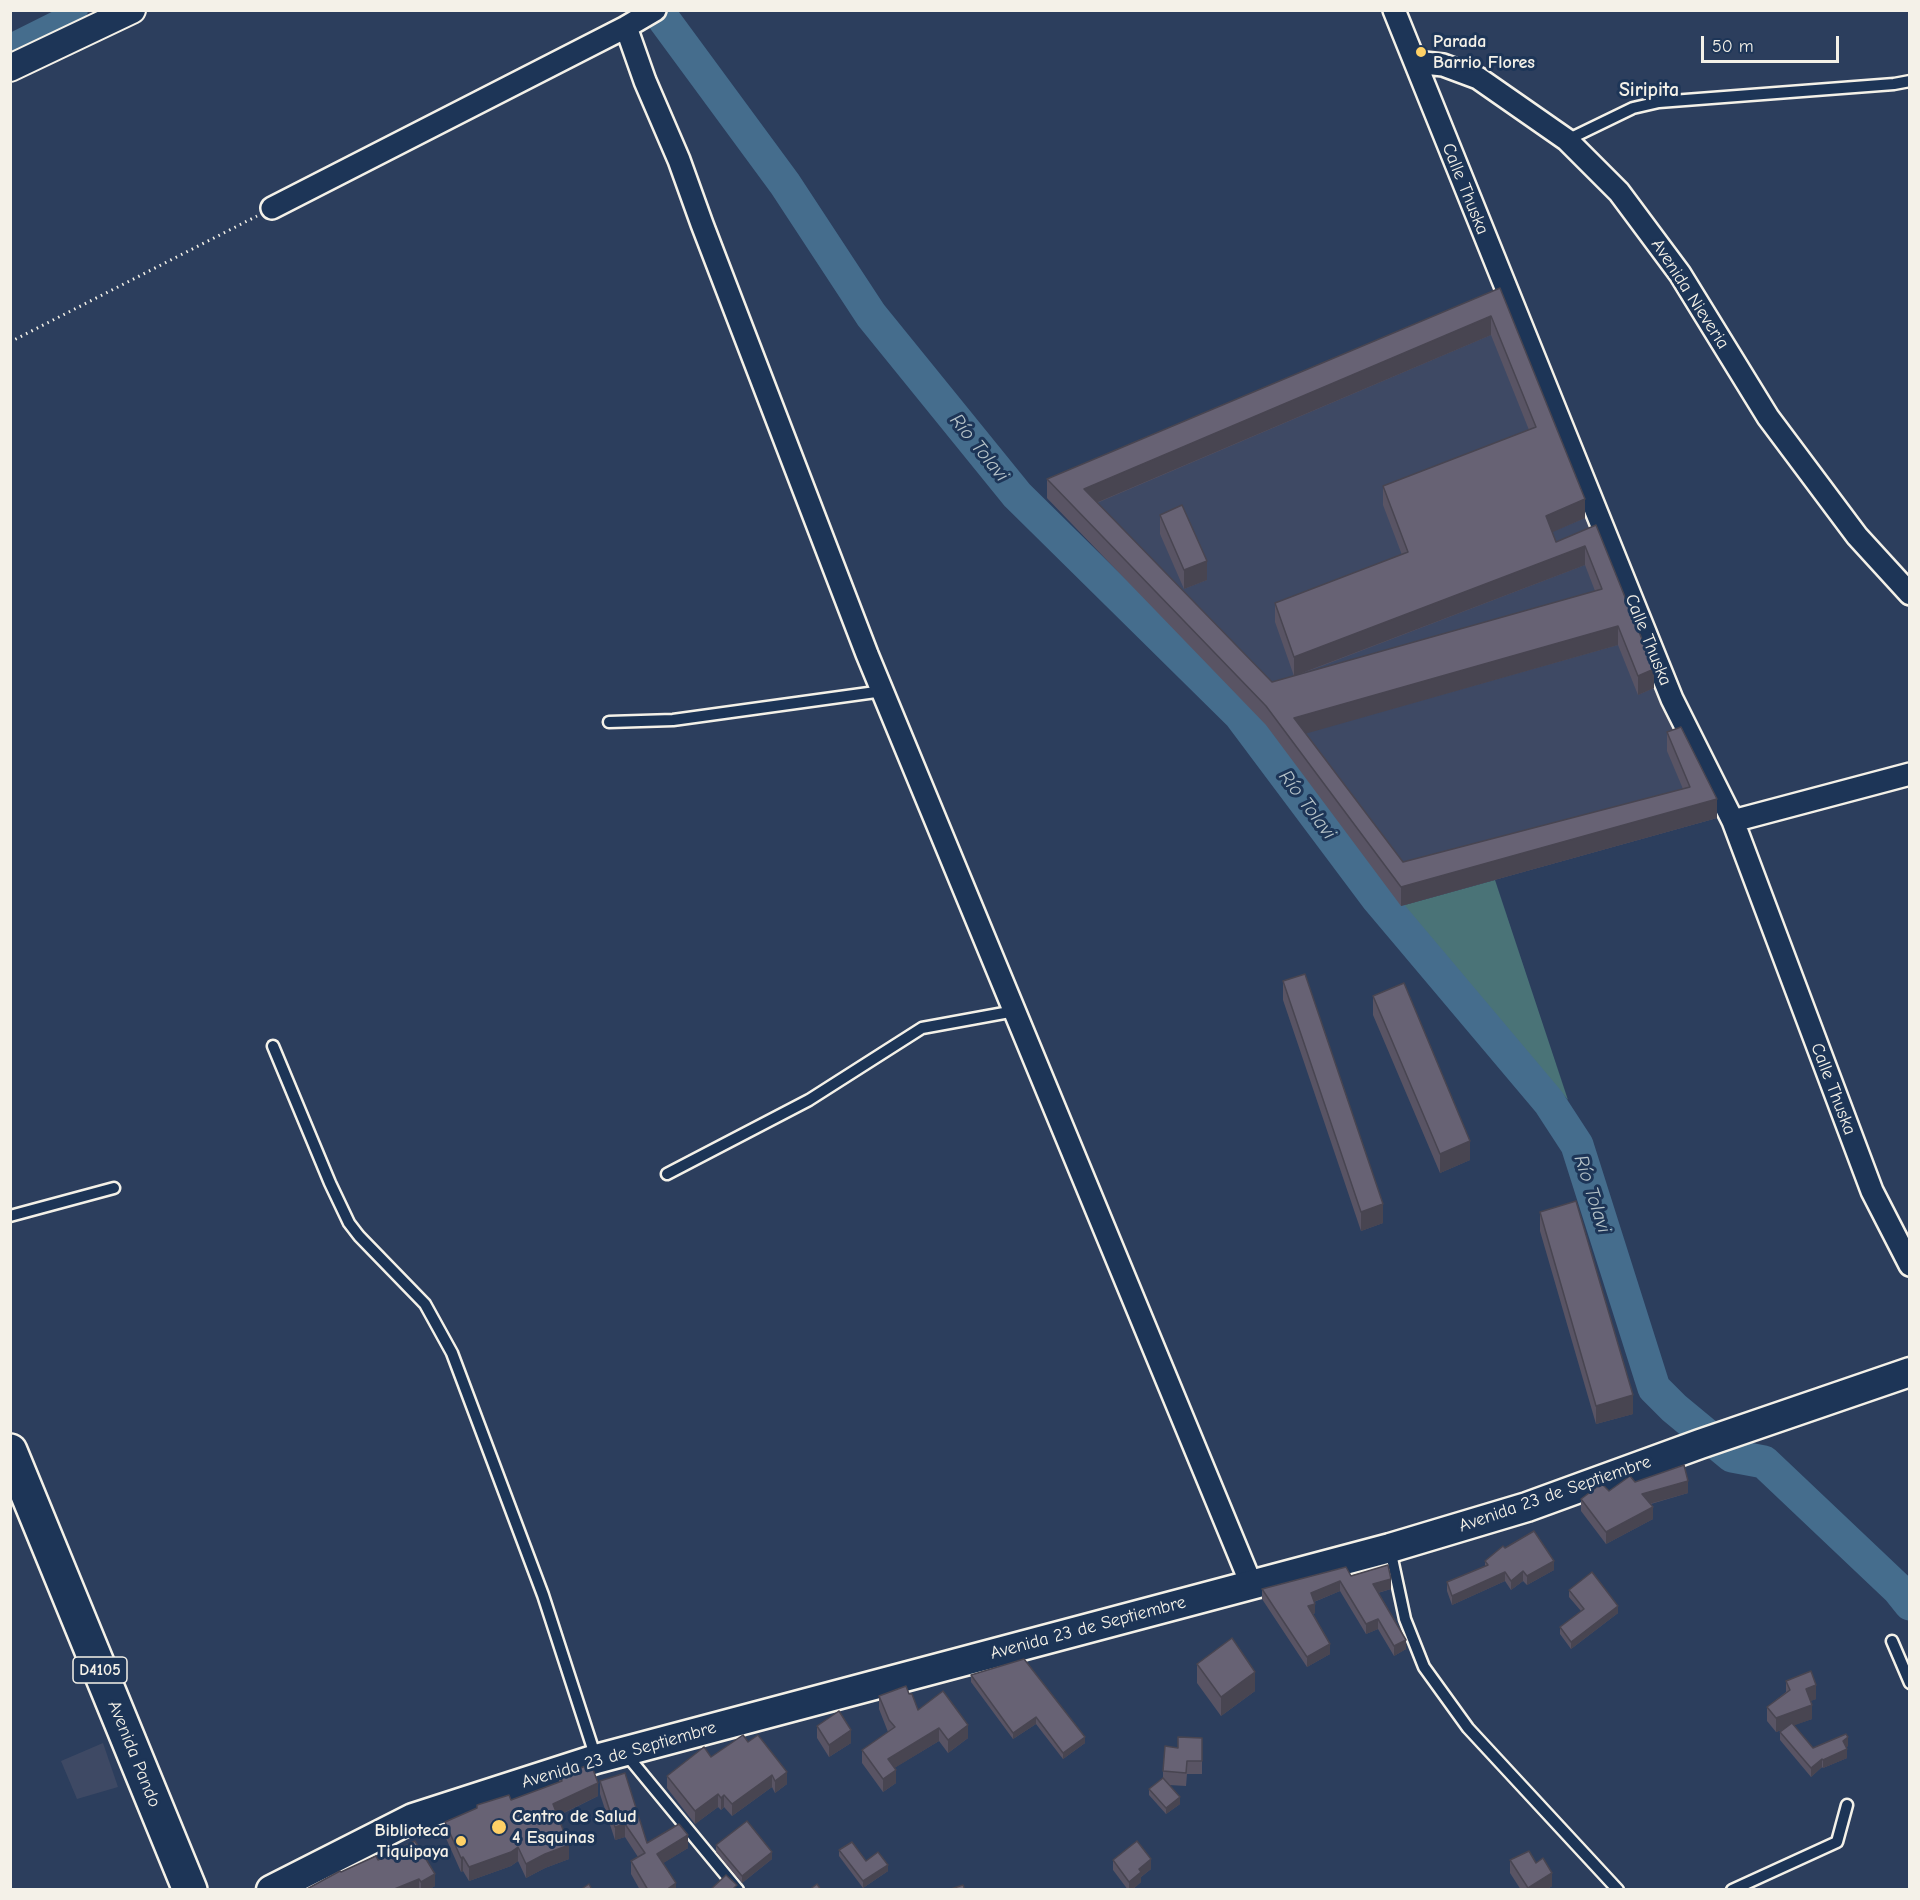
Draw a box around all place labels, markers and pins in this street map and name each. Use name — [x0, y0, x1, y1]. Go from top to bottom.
place label: Parada Barrio Flores — [1433, 31, 1535, 74]
marker: Parada Barrio Flores — [1414, 45, 1428, 59]
place label: Centro de Salud 4 Esquinas — [512, 1806, 637, 1848]
marker: Centro de Salud 4 Esquinas — [490, 1818, 508, 1836]
place label: Biblioteca Tiquipaya — [374, 1820, 449, 1862]
marker: Biblioteca Tiquipaya — [454, 1834, 468, 1848]

